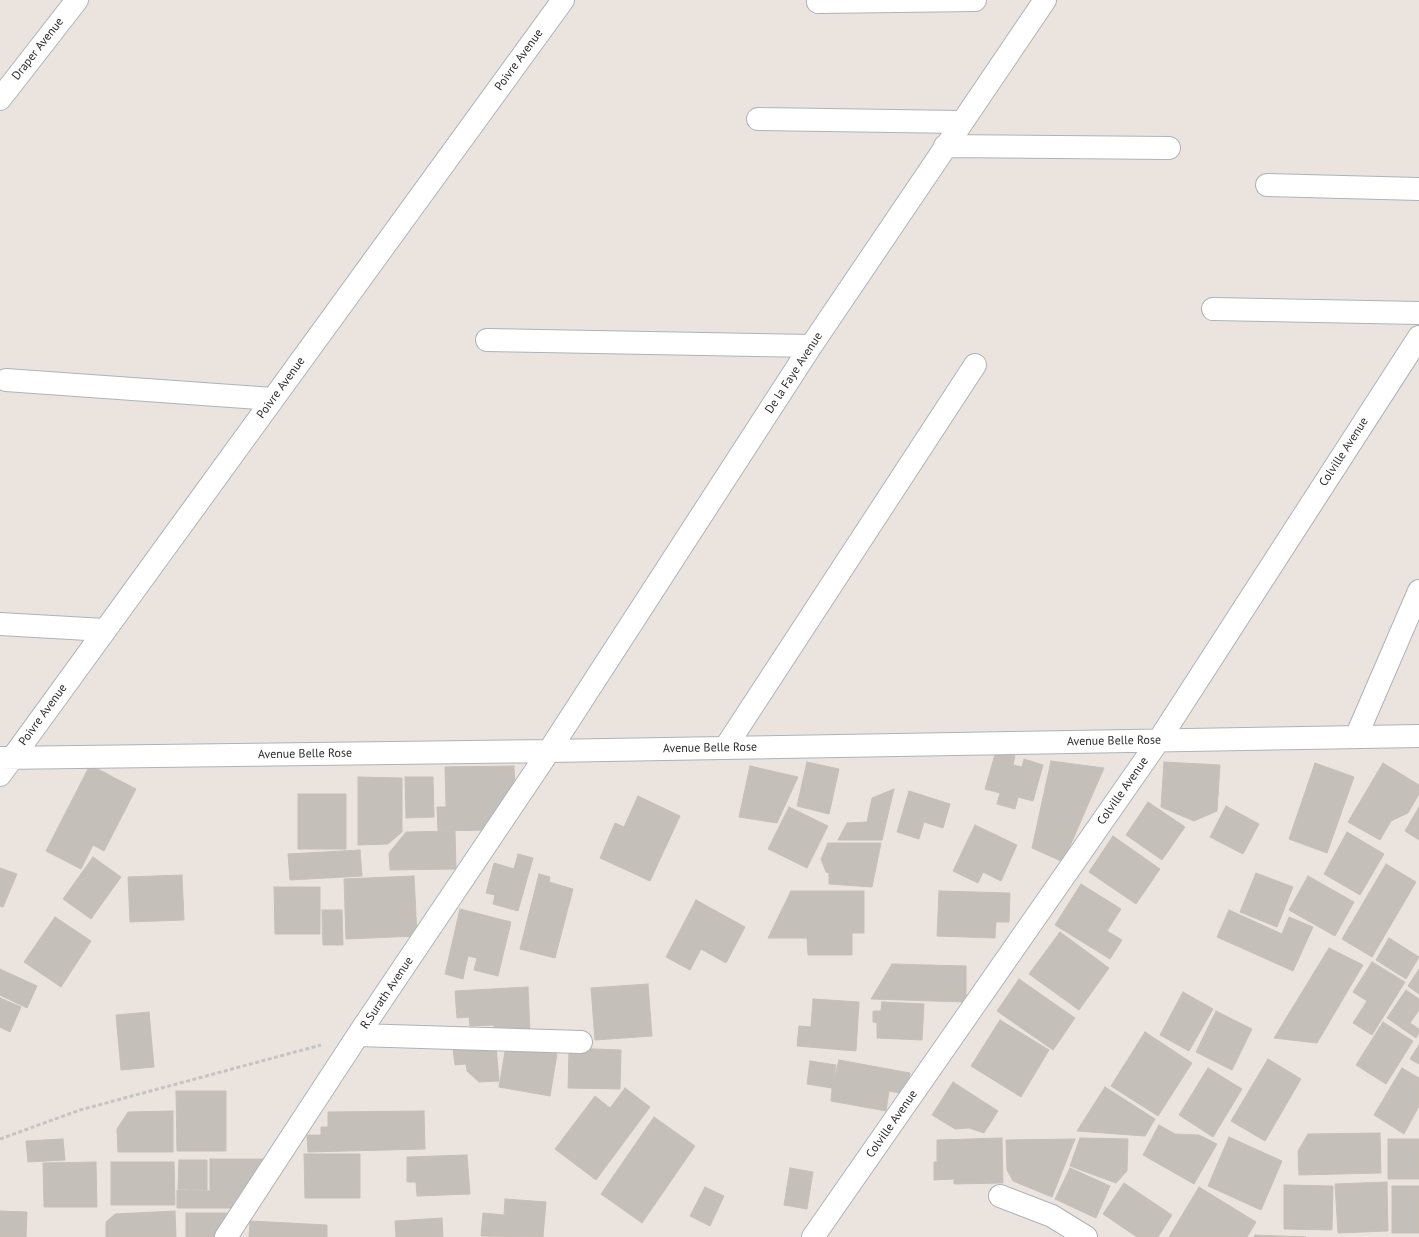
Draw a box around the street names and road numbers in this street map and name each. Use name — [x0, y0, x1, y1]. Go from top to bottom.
street label: Draper Avenue — [9, 15, 67, 83]
street label: Poivre Avenue — [492, 26, 546, 94]
street label: De la Faye Avenue — [762, 330, 826, 416]
street label: Poivre Avenue — [254, 354, 308, 422]
street label: Colville Avenue — [1316, 415, 1372, 489]
street label: Poivre Avenue — [16, 681, 70, 749]
street label: Avenue Belle Rose — [1067, 733, 1161, 749]
street label: Avenue Belle Rose — [663, 740, 757, 756]
street label: Avenue Belle Rose — [258, 746, 352, 762]
street label: Colville Avenue — [1094, 754, 1152, 828]
street label: R.Surath Avenue — [358, 954, 416, 1032]
street label: Colville Avenue — [863, 1087, 921, 1161]

